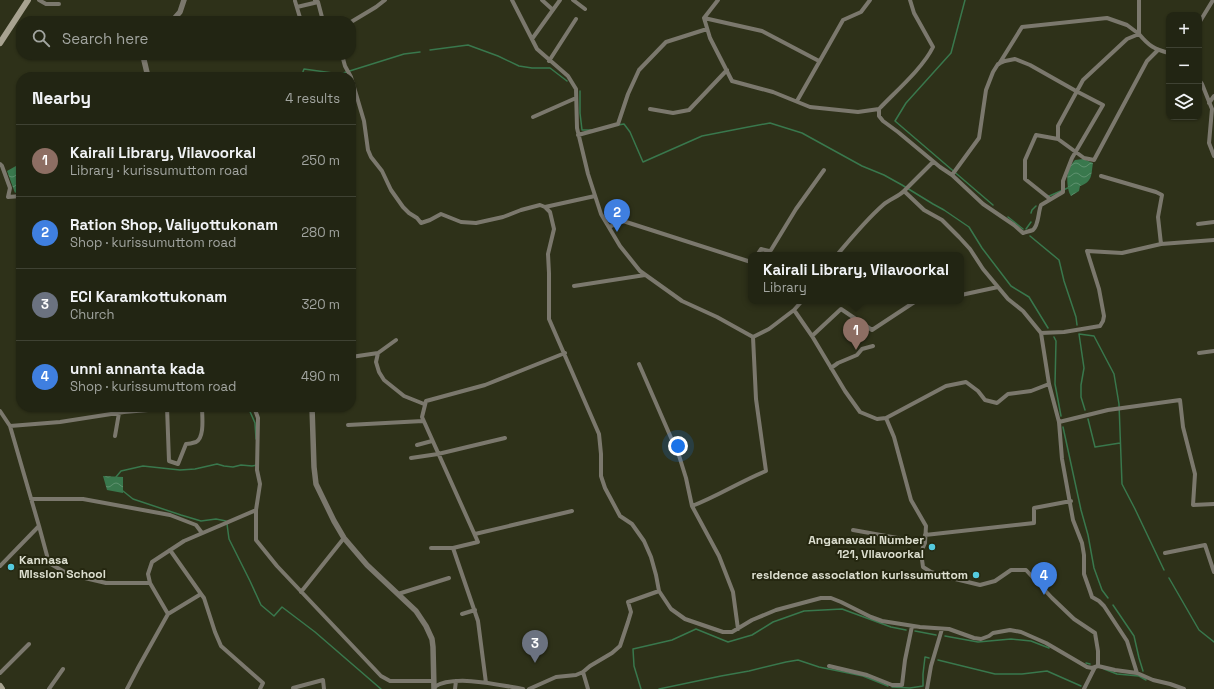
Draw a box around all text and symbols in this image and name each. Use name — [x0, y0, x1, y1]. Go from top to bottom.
map controls — [1166, 12, 1202, 120]
button: + — [1166, 12, 1202, 48]
search box — [16, 16, 356, 60]
icon: search — [30, 27, 52, 49]
text: Search here — [62, 29, 148, 48]
button: − — [1166, 48, 1202, 84]
button: layers — [1166, 84, 1202, 120]
text: Nearby — [32, 87, 91, 109]
text: 4 results — [285, 90, 340, 107]
text: Kairali Library, Vilavoorkal — [70, 143, 256, 162]
text: 1 — [42, 152, 48, 169]
text: 250 m — [302, 152, 340, 169]
text: Library · kurissumuttom road — [70, 162, 248, 179]
pin: 2 — [604, 199, 630, 232]
text: Ration Shop, Valiyottukonam — [70, 215, 278, 234]
text: 2 — [41, 224, 49, 241]
text: 280 m — [301, 224, 340, 241]
text: Shop · kurissumuttom road — [70, 234, 236, 251]
popup — [748, 252, 964, 304]
text: Kairali Library, Vilavoorkal — [763, 260, 949, 279]
text: Library — [763, 279, 807, 296]
text: ECI Karamkottukonam — [70, 287, 227, 306]
text: 3 — [41, 296, 49, 313]
text: 320 m — [301, 296, 340, 313]
text: Church — [70, 306, 115, 323]
pin: 1 — [843, 317, 869, 350]
text: unni annanta kada — [70, 359, 205, 378]
text: 4 — [41, 368, 49, 385]
text: 490 m — [301, 368, 340, 385]
text: Shop · kurissumuttom road — [70, 378, 236, 395]
your location — [668, 436, 688, 456]
place label: Anganavadi Number 121, Vilavoorkal — [808, 532, 924, 562]
marker: Anganavadi Number 121, Vilavoorkal — [927, 542, 937, 552]
place label: Kannasa Mission School — [19, 552, 106, 582]
marker: Kannasa Mission School — [6, 562, 16, 572]
pin: 4 — [1031, 562, 1057, 595]
place label: residence association kurissumuttom — [752, 567, 968, 583]
marker: residence association kurissumuttom — [971, 570, 981, 580]
pin: 3 — [522, 630, 548, 663]

